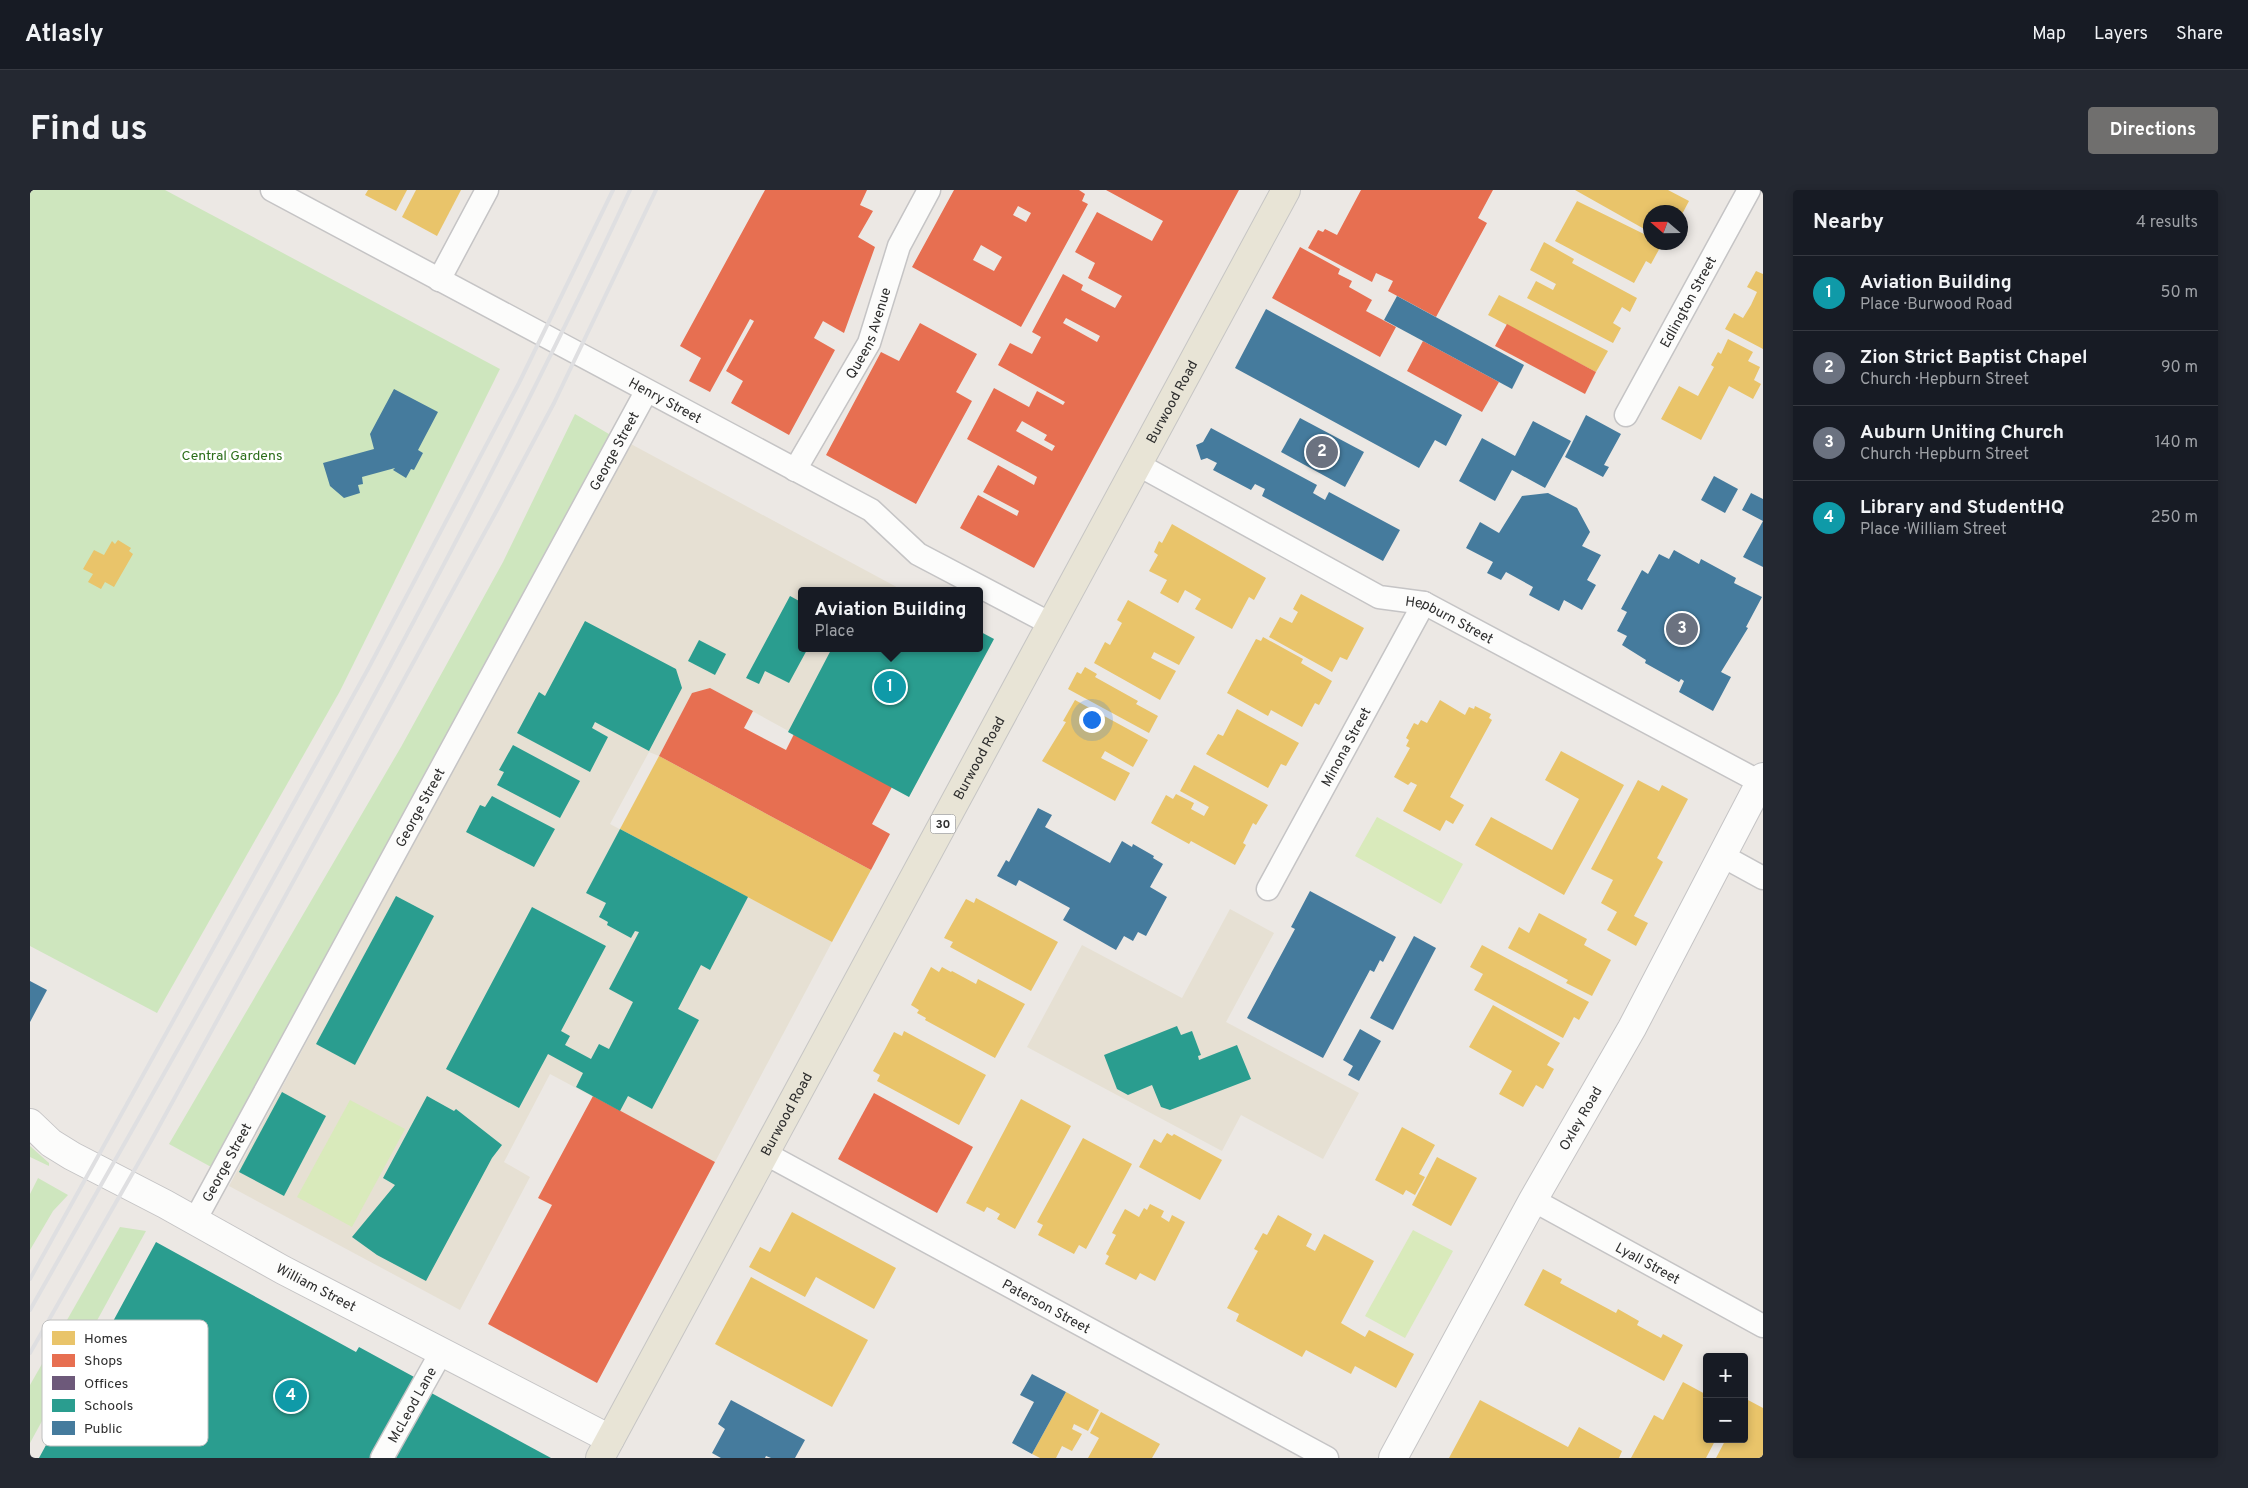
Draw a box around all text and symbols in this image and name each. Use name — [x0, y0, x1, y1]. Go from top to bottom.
text: Atlasly — [25, 20, 104, 50]
text: Map — [2032, 23, 2066, 46]
text: Layers — [2094, 23, 2148, 46]
text: Share — [2176, 23, 2223, 46]
button: Directions — [2088, 107, 2218, 154]
text: Find us — [30, 108, 148, 152]
north arrow — [1643, 205, 1688, 250]
text: Nearby — [1813, 209, 1884, 236]
text: 4 results — [2136, 213, 2198, 233]
street label: Edlington Street — [1657, 254, 1721, 351]
text: Aviation Building — [1860, 271, 2012, 295]
text: 1 — [1826, 283, 1832, 303]
text: 50 m — [2161, 283, 2198, 303]
street label: Queens Avenue — [843, 286, 896, 382]
text: Place · Burwood Road — [1860, 295, 2013, 315]
text: Zion Strict Baptist Chapel — [1860, 346, 2088, 370]
street label: Burwood Road — [1143, 358, 1202, 447]
text: 2 — [1824, 358, 1834, 378]
text: 90 m — [2161, 358, 2198, 378]
text: Church · Hepburn Street — [1860, 370, 2029, 390]
street label: Henry Street — [625, 375, 704, 428]
street label: George Street — [587, 409, 644, 494]
text: Auburn Uniting Church — [1860, 421, 2064, 445]
pin: 2 — [1306, 433, 1338, 471]
text: 3 — [1824, 433, 1834, 453]
text: 140 m — [2155, 433, 2198, 453]
text: Church · Hepburn Street — [1860, 445, 2029, 465]
park label: Central Gardens — [182, 448, 282, 465]
text: Library and StudentHQ — [1860, 496, 2064, 520]
text: 4 — [1824, 508, 1834, 528]
text: 250 m — [2151, 508, 2198, 528]
text: Place · William Street — [1860, 520, 2007, 540]
popup — [798, 587, 983, 652]
street label: Hepburn Street — [1404, 594, 1496, 648]
text: Aviation Building — [815, 598, 966, 622]
pin: 3 — [1666, 610, 1698, 648]
text: Place — [815, 622, 854, 642]
pin: 1 — [874, 668, 906, 706]
street label: Minona Street — [1318, 705, 1375, 790]
your location — [1079, 707, 1105, 733]
street label: Burwood Road — [951, 714, 1010, 803]
street label: George Street — [393, 766, 449, 851]
road number: 30 — [930, 814, 956, 834]
street label: Burwood Road — [758, 1070, 817, 1159]
street label: Oxley Road — [1556, 1084, 1607, 1154]
street label: George Street — [199, 1120, 256, 1206]
street label: Lyall Street — [1612, 1240, 1682, 1289]
street label: William Street — [273, 1261, 358, 1316]
street label: Paterson Street — [999, 1277, 1093, 1338]
legend — [42, 1320, 208, 1446]
text: Homes — [84, 1331, 128, 1348]
text: Shops — [84, 1353, 123, 1370]
map controls — [1703, 1353, 1748, 1443]
button: + — [1703, 1353, 1748, 1398]
street label: McLeod Lane — [385, 1365, 441, 1446]
text: Offices — [84, 1376, 128, 1393]
pin: 4 — [275, 1377, 307, 1415]
text: Schools — [84, 1398, 133, 1415]
button: − — [1703, 1398, 1748, 1443]
text: Public — [84, 1421, 123, 1438]

